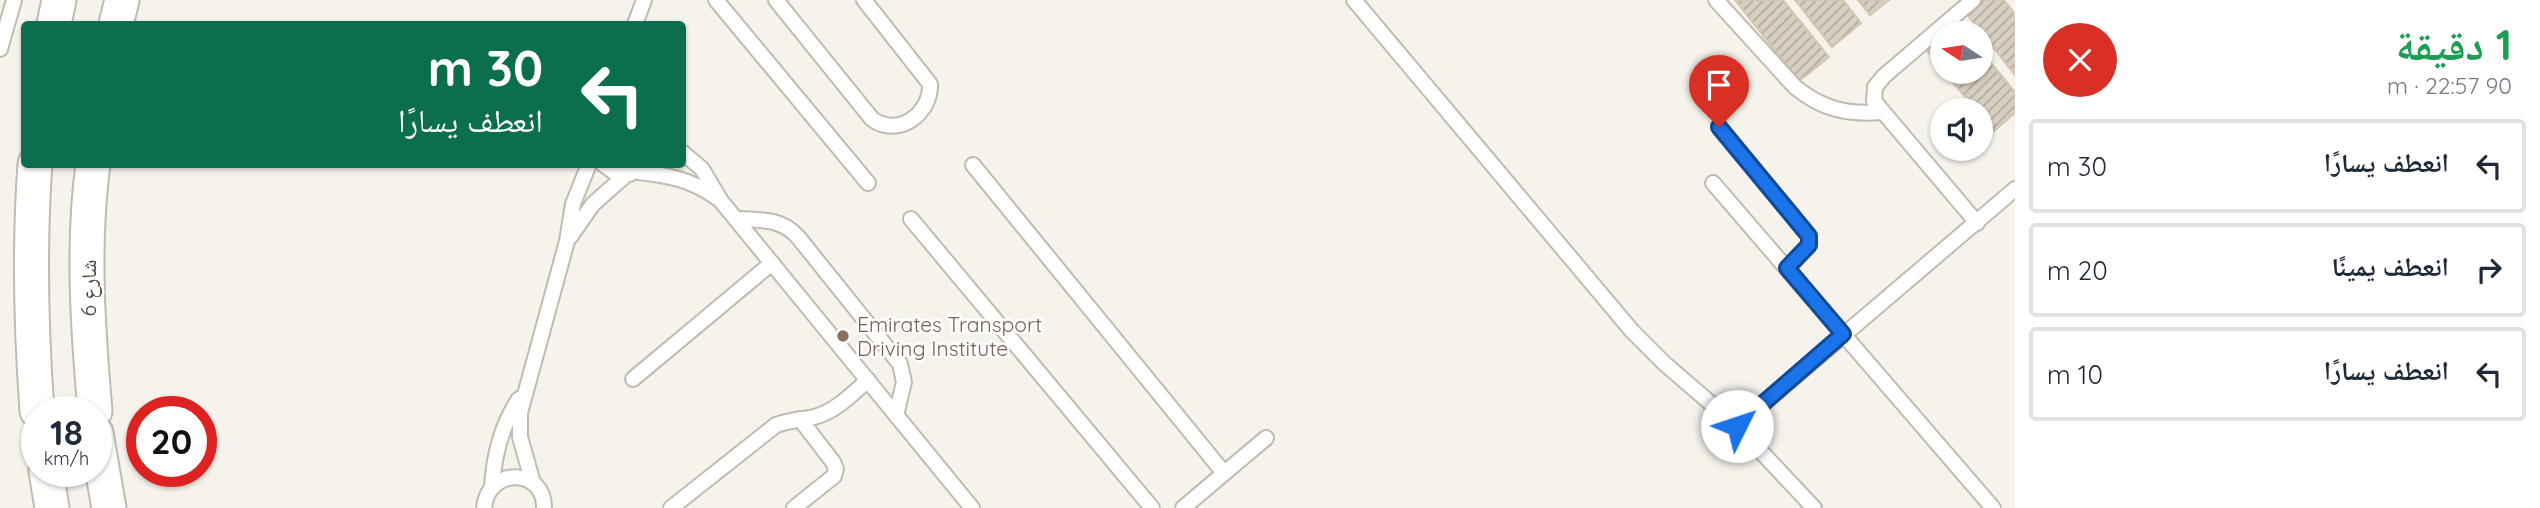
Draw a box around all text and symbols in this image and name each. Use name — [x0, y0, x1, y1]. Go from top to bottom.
text: 1 دقيقة — [2396, 18, 2512, 71]
north arrow — [1930, 21, 1993, 84]
map controls — [1930, 21, 1993, 161]
button: close — [2043, 23, 2117, 97]
text: 30 m — [428, 37, 543, 98]
icon: left — [567, 49, 658, 140]
pin — [1689, 55, 1749, 127]
icon: arrive — [1700, 66, 1738, 104]
text: 90 m · 22:57 — [2387, 71, 2512, 100]
button: sound — [1930, 98, 1993, 161]
text: انعطف يسارًا — [398, 100, 543, 140]
text: انعطف يسارًا — [2324, 146, 2449, 179]
icon: left — [2470, 147, 2508, 185]
text: 30 m — [2047, 150, 2107, 183]
text: انعطف يمينًا — [2331, 250, 2449, 283]
icon: right — [2470, 251, 2508, 289]
text: 20 m — [2047, 254, 2108, 287]
street label: شارع 6 — [75, 260, 102, 316]
place label: Emirates Transport Driving Institute — [857, 311, 1042, 361]
marker: Emirates Transport Driving Institute — [835, 328, 851, 344]
text: انعطف يسارًا — [2324, 354, 2449, 387]
icon: left — [2470, 355, 2508, 393]
text: 10 m — [2047, 358, 2103, 391]
position arrow — [1700, 389, 1774, 463]
speed limit sign: 20 — [126, 396, 217, 487]
text: 18 — [50, 410, 83, 454]
text: km/h — [44, 447, 89, 470]

